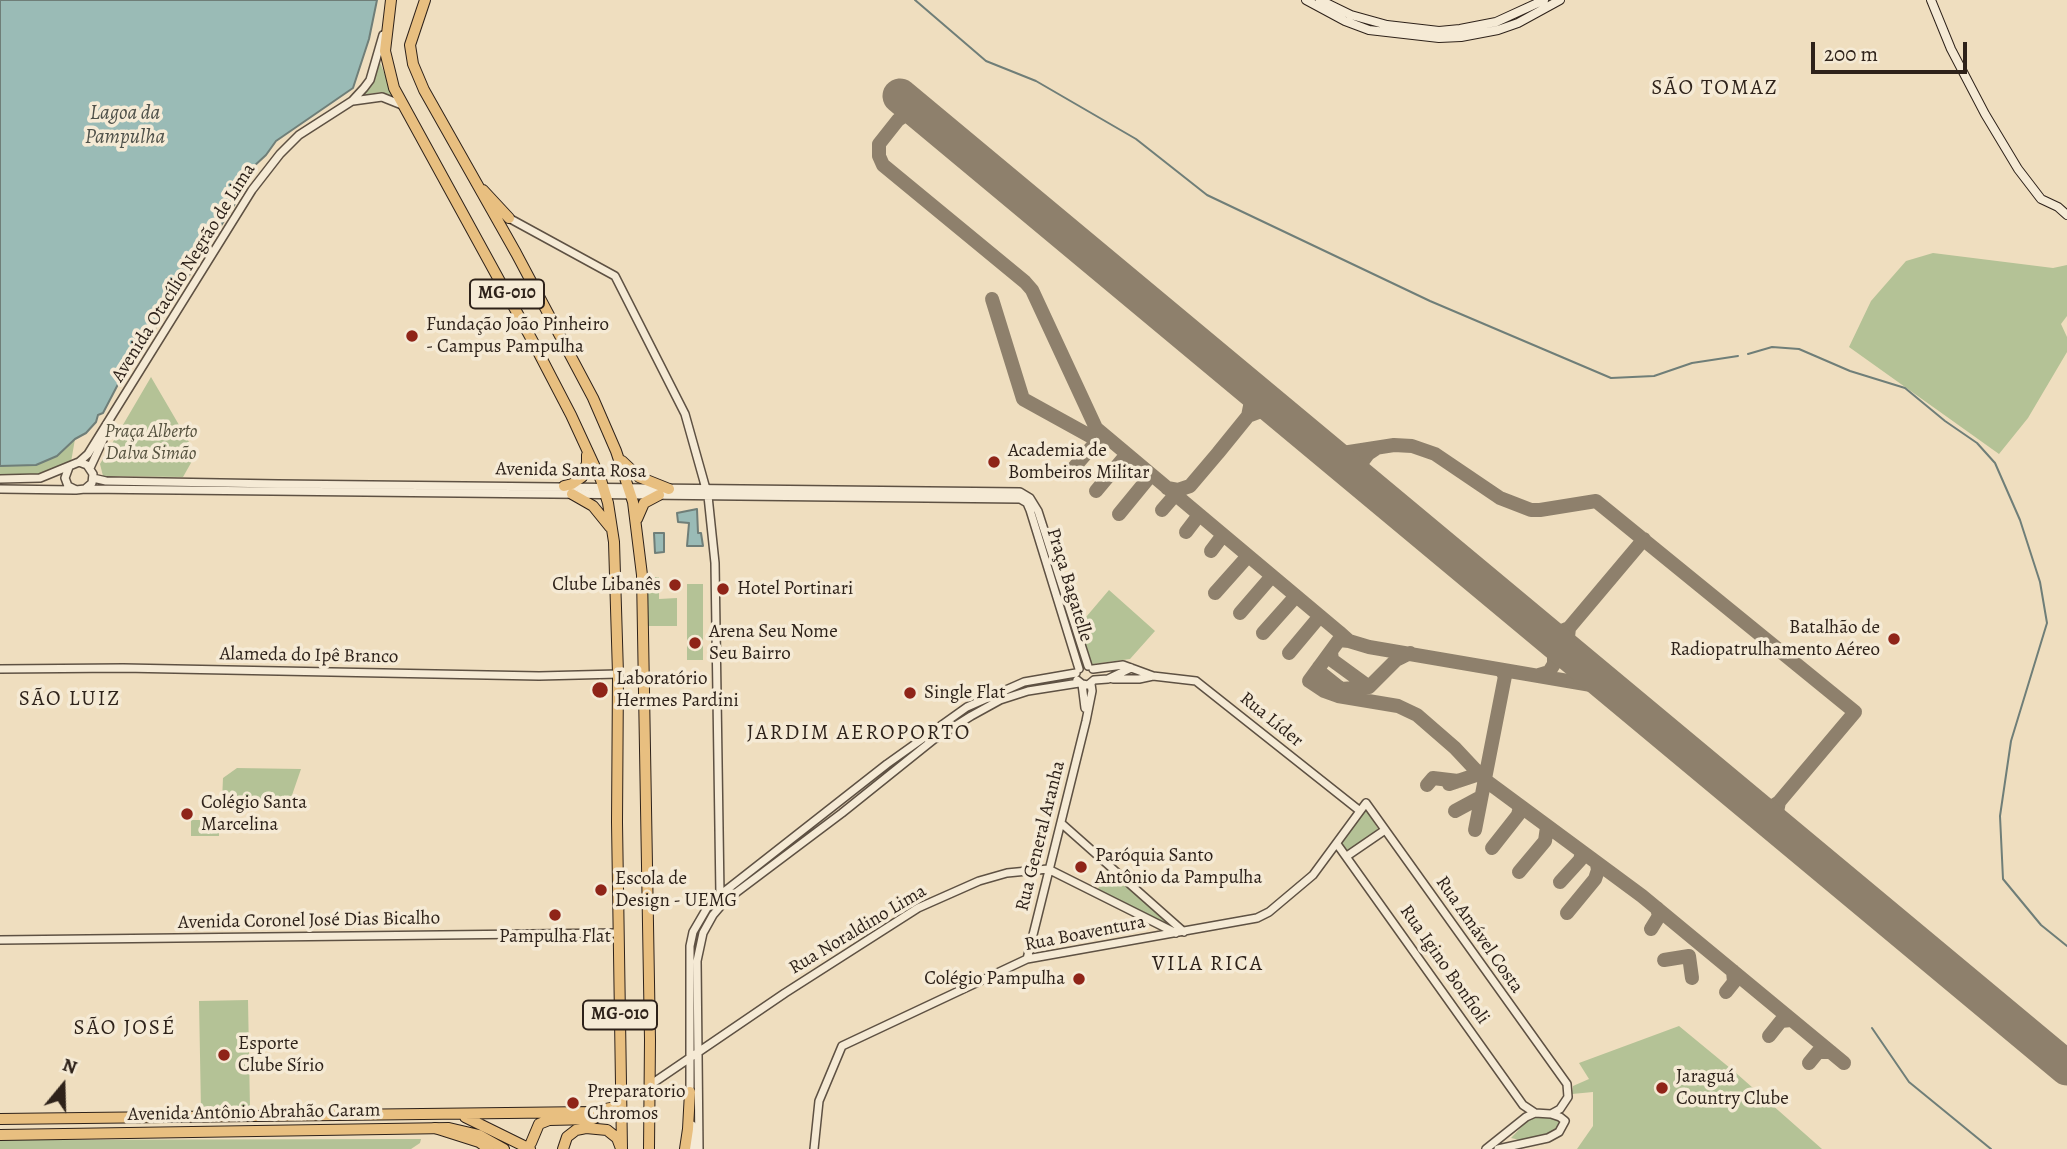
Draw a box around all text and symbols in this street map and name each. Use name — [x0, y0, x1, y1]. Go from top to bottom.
scale bar — [1815, 28, 1971, 72]
text: 200 m — [1824, 40, 1878, 68]
district label: SÃO TOMAZ — [1652, 76, 1778, 102]
water label: Lagoa da Pampulha — [85, 101, 165, 151]
street label: Avenida Otacílio Negrão de Lima — [107, 160, 261, 386]
road number: MG-010 — [470, 280, 544, 308]
place label: Fundação João Pinheiro - Campus Pampulha — [426, 314, 609, 358]
marker: Fundação João Pinheiro - Campus Pampulha — [404, 328, 420, 344]
park label: Praça Alberto Dalva Simão — [104, 421, 198, 465]
place label: Academia de Bombeiros Militar — [1008, 440, 1150, 484]
marker: Academia de Bombeiros Militar — [986, 454, 1002, 470]
street label: Avenida Santa Rosa — [495, 458, 647, 484]
street label: Praça Bagatelle — [1041, 525, 1097, 645]
place label: Clube Libanês — [552, 574, 661, 596]
marker: Clube Libanês — [667, 577, 683, 593]
place label: Hotel Portinari — [737, 578, 853, 600]
marker: Hotel Portinari — [715, 581, 731, 597]
place label: Batalhão de Radiopatrulhamento Aéreo — [1670, 617, 1880, 661]
place label: Arena Seu Nome Seu Bairro — [709, 621, 838, 665]
marker: Batalhão de Radiopatrulhamento Aéreo — [1886, 631, 1902, 647]
marker: Arena Seu Nome Seu Bairro — [687, 635, 703, 651]
street label: Alameda do Ipê Branco — [219, 643, 399, 669]
place label: Laboratório Hermes Pardini — [616, 668, 739, 712]
marker: Laboratório Hermes Pardini — [590, 680, 610, 700]
place label: Single Flat — [924, 682, 1006, 704]
marker: Single Flat — [902, 685, 918, 701]
district label: SÃO LUIZ — [20, 687, 120, 713]
street label: Rua Líder — [1235, 688, 1307, 752]
district label: JARDIM AEROPORTO — [749, 721, 969, 747]
street label: Rua General Aranha — [1011, 758, 1071, 914]
place label: Colégio Santa Marcelina — [201, 792, 307, 836]
marker: Colégio Santa Marcelina — [179, 806, 195, 822]
place label: Paróquia Santo Antônio da Pampulha — [1095, 845, 1262, 889]
marker: Paróquia Santo Antônio da Pampulha — [1073, 859, 1089, 875]
place label: Escola de Design - UEMG — [615, 868, 737, 912]
street label: Rua Amável Costa — [1430, 872, 1528, 998]
street label: Rua Noraldino Lima — [785, 880, 931, 980]
marker: Escola de Design - UEMG — [593, 882, 609, 898]
street label: Rua Igino Bonfioli — [1394, 901, 1494, 1029]
street label: Avenida Coronel José Dias Bicalho — [178, 907, 440, 935]
marker: Pampulha Flat — [547, 907, 563, 923]
street label: Rua Boaventura — [1023, 911, 1147, 957]
place label: Pampulha Flat — [499, 926, 611, 948]
district label: VILA RICA — [1153, 952, 1263, 978]
place label: Colégio Pampulha — [924, 968, 1065, 990]
marker: Colégio Pampulha — [1071, 971, 1087, 987]
road number: MG-010 — [583, 1000, 657, 1030]
district label: SÃO JOSÉ — [75, 1016, 175, 1042]
place label: Esporte Clube Sírio — [238, 1033, 324, 1077]
marker: Esporte Clube Sírio — [216, 1047, 232, 1063]
north arrow — [28, 1051, 98, 1121]
text: N — [59, 1052, 81, 1081]
place label: Jaraguá Country Clube — [1676, 1066, 1789, 1110]
marker: Jaraguá Country Clube — [1654, 1080, 1670, 1096]
place label: Preparatorio Chromos — [587, 1081, 686, 1125]
marker: Preparatorio Chromos — [565, 1095, 581, 1111]
street label: Avenida Antônio Abrahão Caram — [127, 1099, 381, 1127]

